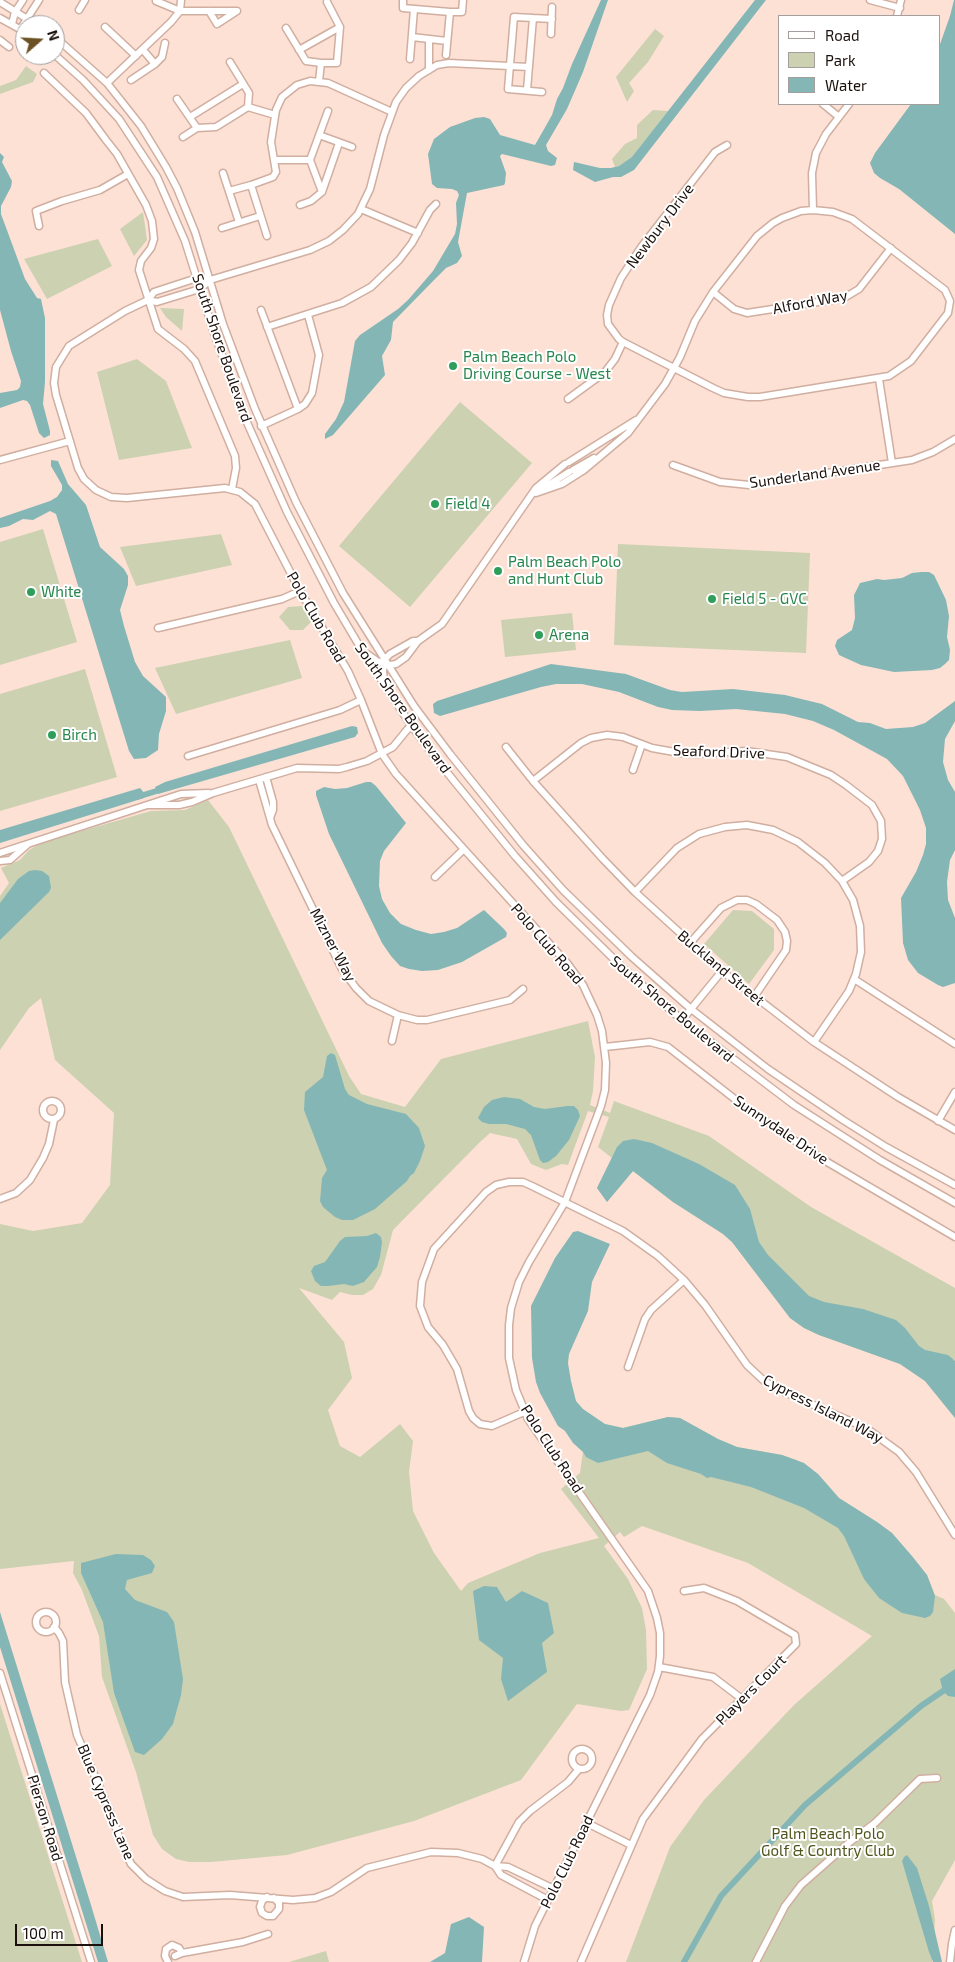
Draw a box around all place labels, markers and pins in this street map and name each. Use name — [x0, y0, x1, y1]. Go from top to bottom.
place label: Palm Beach Polo Driving Course - West — [463, 348, 611, 383]
marker: Palm Beach Polo Driving Course - West — [447, 360, 459, 372]
place label: Field 4 — [445, 495, 490, 513]
marker: Field 4 — [429, 498, 441, 510]
place label: Palm Beach Polo and Hunt Club — [508, 553, 621, 588]
marker: Palm Beach Polo and Hunt Club — [492, 565, 504, 577]
place label: White — [41, 583, 81, 601]
marker: White — [25, 586, 37, 598]
place label: Field 5 - GVC — [722, 590, 807, 608]
marker: Field 5 - GVC — [706, 593, 718, 605]
place label: Arena — [549, 626, 589, 644]
marker: Arena — [533, 629, 545, 641]
place label: Birch — [62, 726, 97, 744]
marker: Birch — [46, 729, 58, 741]

